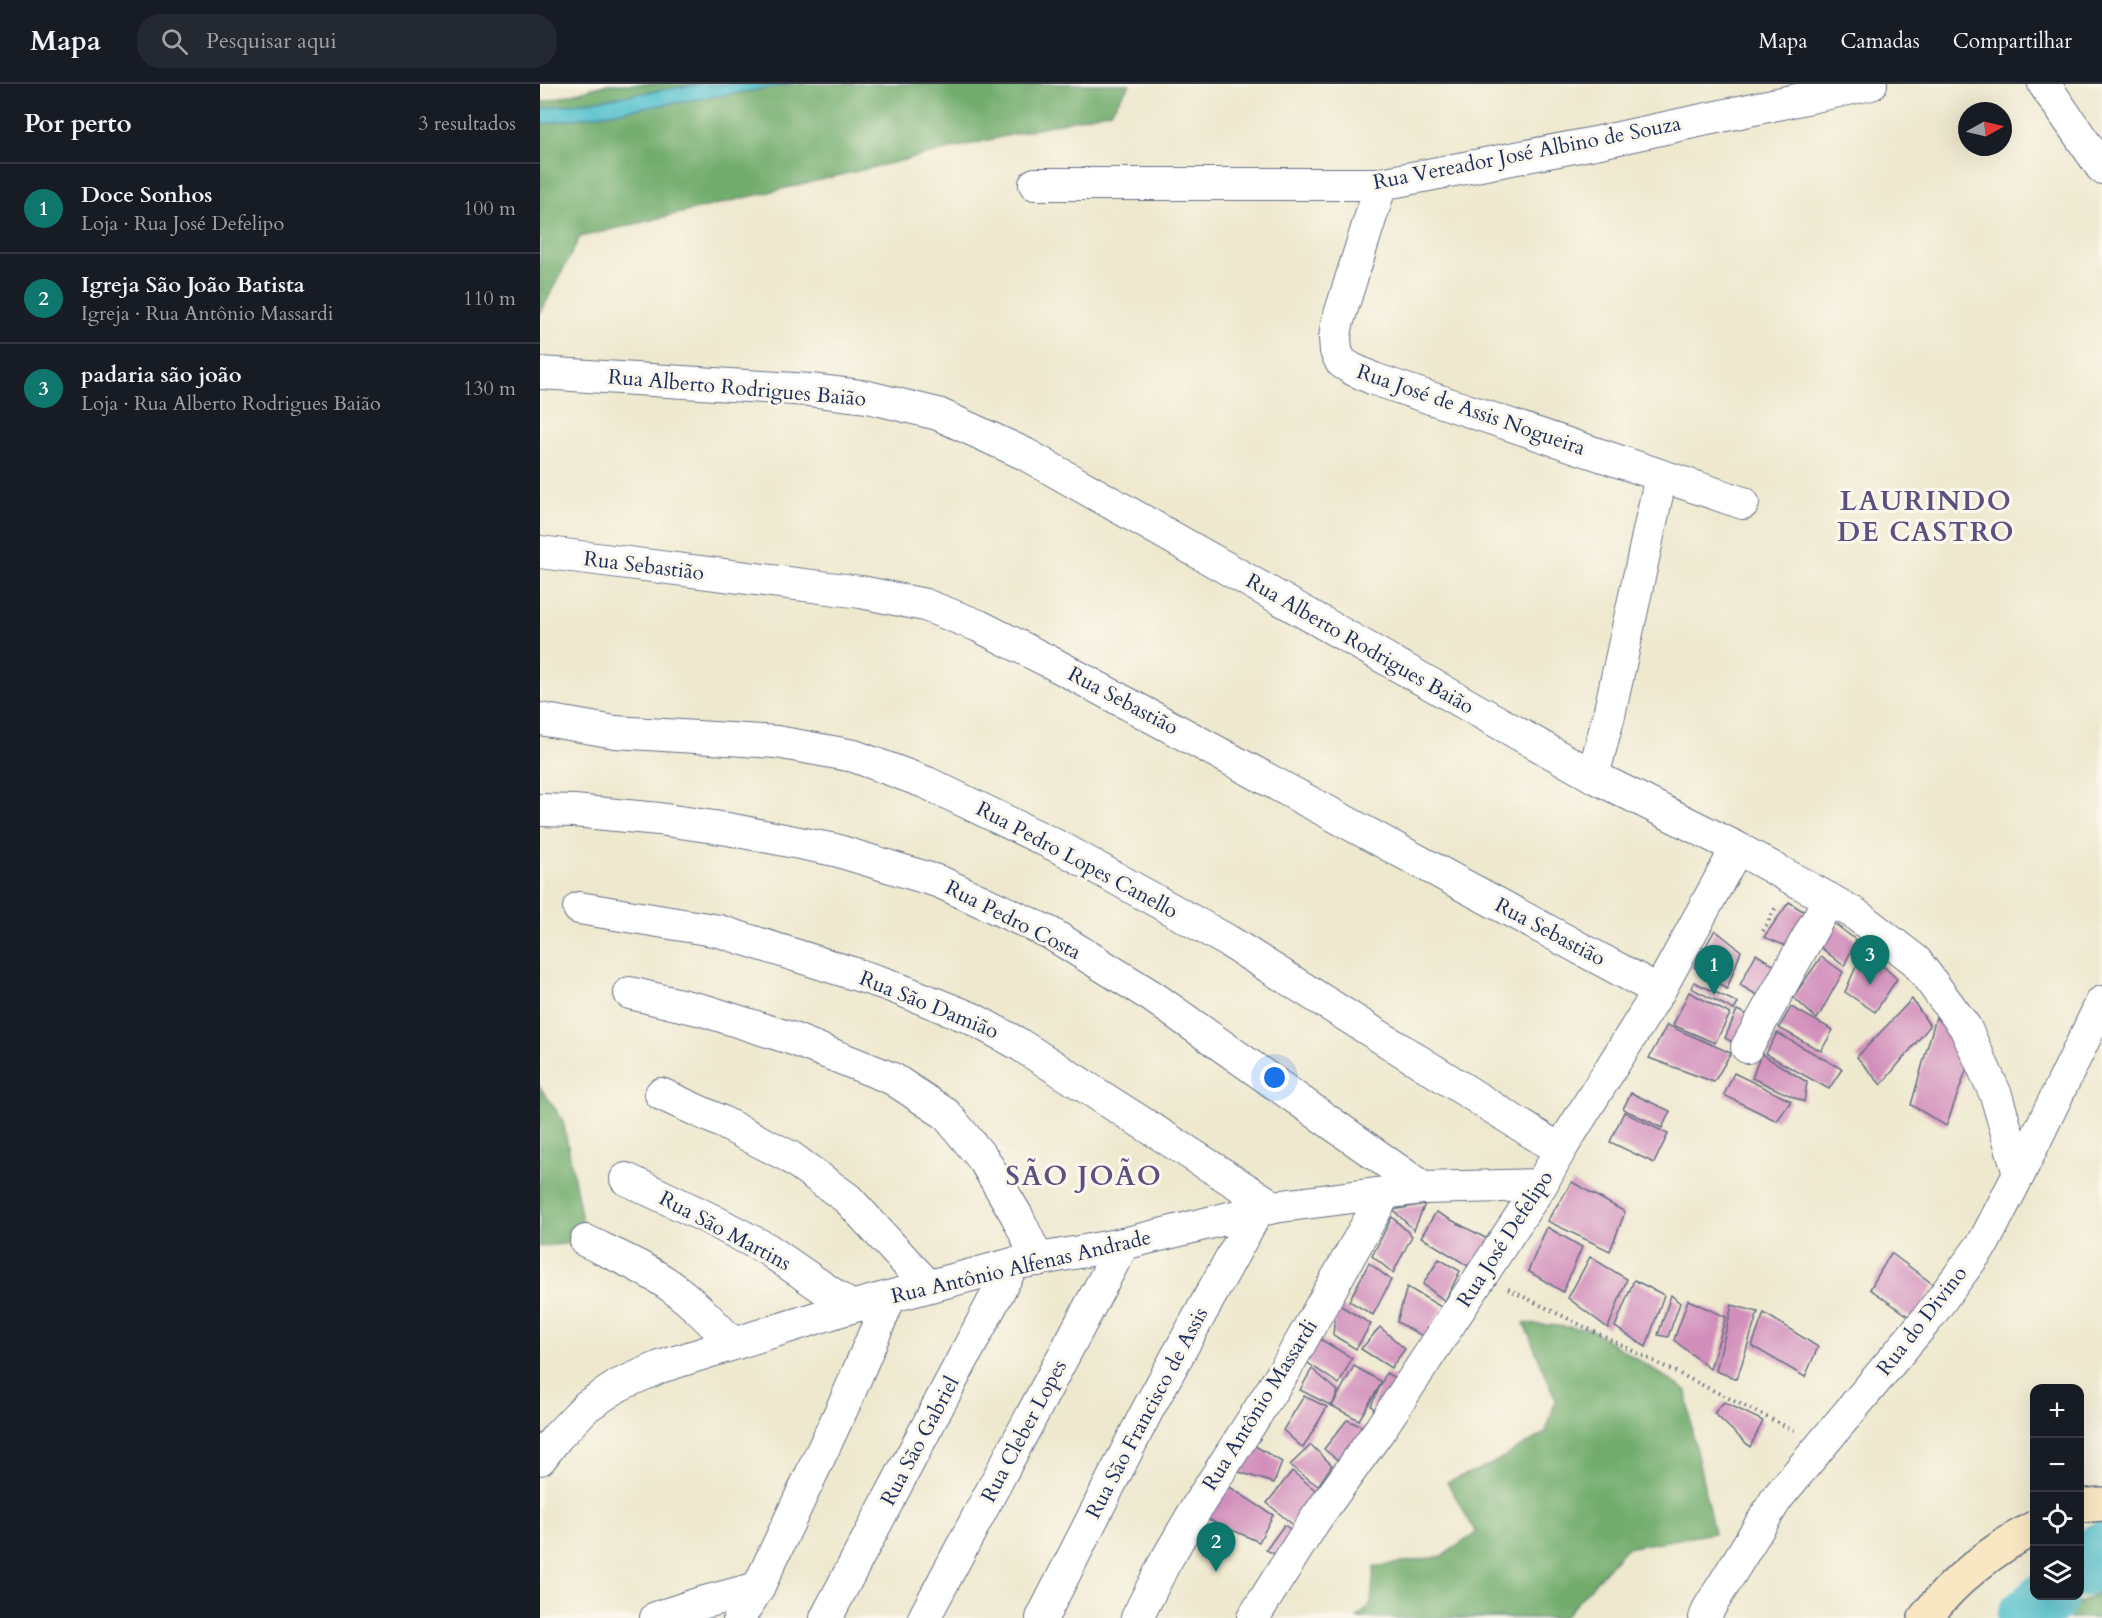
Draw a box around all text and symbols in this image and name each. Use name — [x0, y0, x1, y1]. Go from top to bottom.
search box — [137, 14, 557, 68]
text: Mapa — [30, 22, 101, 60]
icon: search — [158, 25, 191, 58]
text: Pesquisar aqui — [206, 26, 337, 56]
text: Mapa — [1758, 27, 1808, 56]
text: Camadas — [1841, 27, 1920, 56]
text: Compartilhar — [1953, 27, 2072, 56]
north arrow — [1958, 102, 2012, 156]
text: Por perto — [24, 106, 132, 141]
street label: Rua Vereador José Albino de Souza — [1371, 109, 1683, 197]
text: 3 resultados — [418, 110, 516, 137]
text: Doce Sonhos — [81, 180, 212, 210]
text: 1 — [38, 195, 49, 222]
text: 100 m — [463, 195, 516, 222]
text: Loja · Rua José Defelipo — [81, 210, 284, 237]
text: Igreja São João Batista — [81, 270, 305, 300]
text: 2 — [38, 285, 49, 312]
text: 110 m — [463, 285, 516, 312]
text: Igreja · Rua Antônio Massardi — [81, 300, 333, 327]
street label: Rua José de Assis Nogueira — [1353, 357, 1589, 463]
text: padaria são joão — [81, 360, 242, 390]
street label: Rua Alberto Rodrigues Baião — [607, 362, 867, 414]
text: 3 — [38, 375, 49, 402]
text: 130 m — [463, 375, 516, 402]
text: Loja · Rua Alberto Rodrigues Baião — [81, 390, 381, 417]
district label: LAURINDO DE CASTRO — [1837, 483, 2015, 551]
street label: Rua Sebastião — [582, 544, 706, 588]
street label: Rua Alberto Rodrigues Baião — [1241, 567, 1479, 721]
street label: Rua Sebastião — [1063, 660, 1183, 742]
street label: Rua Pedro Lopes Canello — [971, 794, 1183, 926]
street label: Rua Pedro Costa — [940, 873, 1086, 967]
street label: Rua Sebastião — [1490, 891, 1610, 973]
pin: 3 — [1850, 936, 1890, 985]
pin: 1 — [1694, 946, 1734, 995]
street label: Rua São Damião — [855, 964, 1003, 1046]
your location — [1260, 1063, 1289, 1092]
district label: SÃO JOÃO — [1006, 1158, 1162, 1195]
street label: Rua José Defelipo — [1450, 1165, 1560, 1313]
street label: Rua São Martins — [654, 1184, 796, 1278]
street label: Rua Antônio Alfenas Andrade — [888, 1223, 1154, 1311]
street label: Rua do Divino — [1870, 1260, 1974, 1382]
street label: Rua São Francisco de Assis — [1079, 1302, 1215, 1524]
street label: Rua Antônio Massardi — [1195, 1314, 1325, 1496]
street label: Rua Cleber Lopes — [974, 1355, 1074, 1507]
street label: Rua São Gabriel — [874, 1371, 966, 1511]
map controls — [2030, 1384, 2084, 1600]
button: + — [2030, 1384, 2084, 1438]
button: − — [2030, 1438, 2084, 1492]
button: locate — [2030, 1492, 2084, 1546]
pin: 2 — [1196, 1522, 1236, 1572]
button: layers — [2030, 1546, 2084, 1600]

